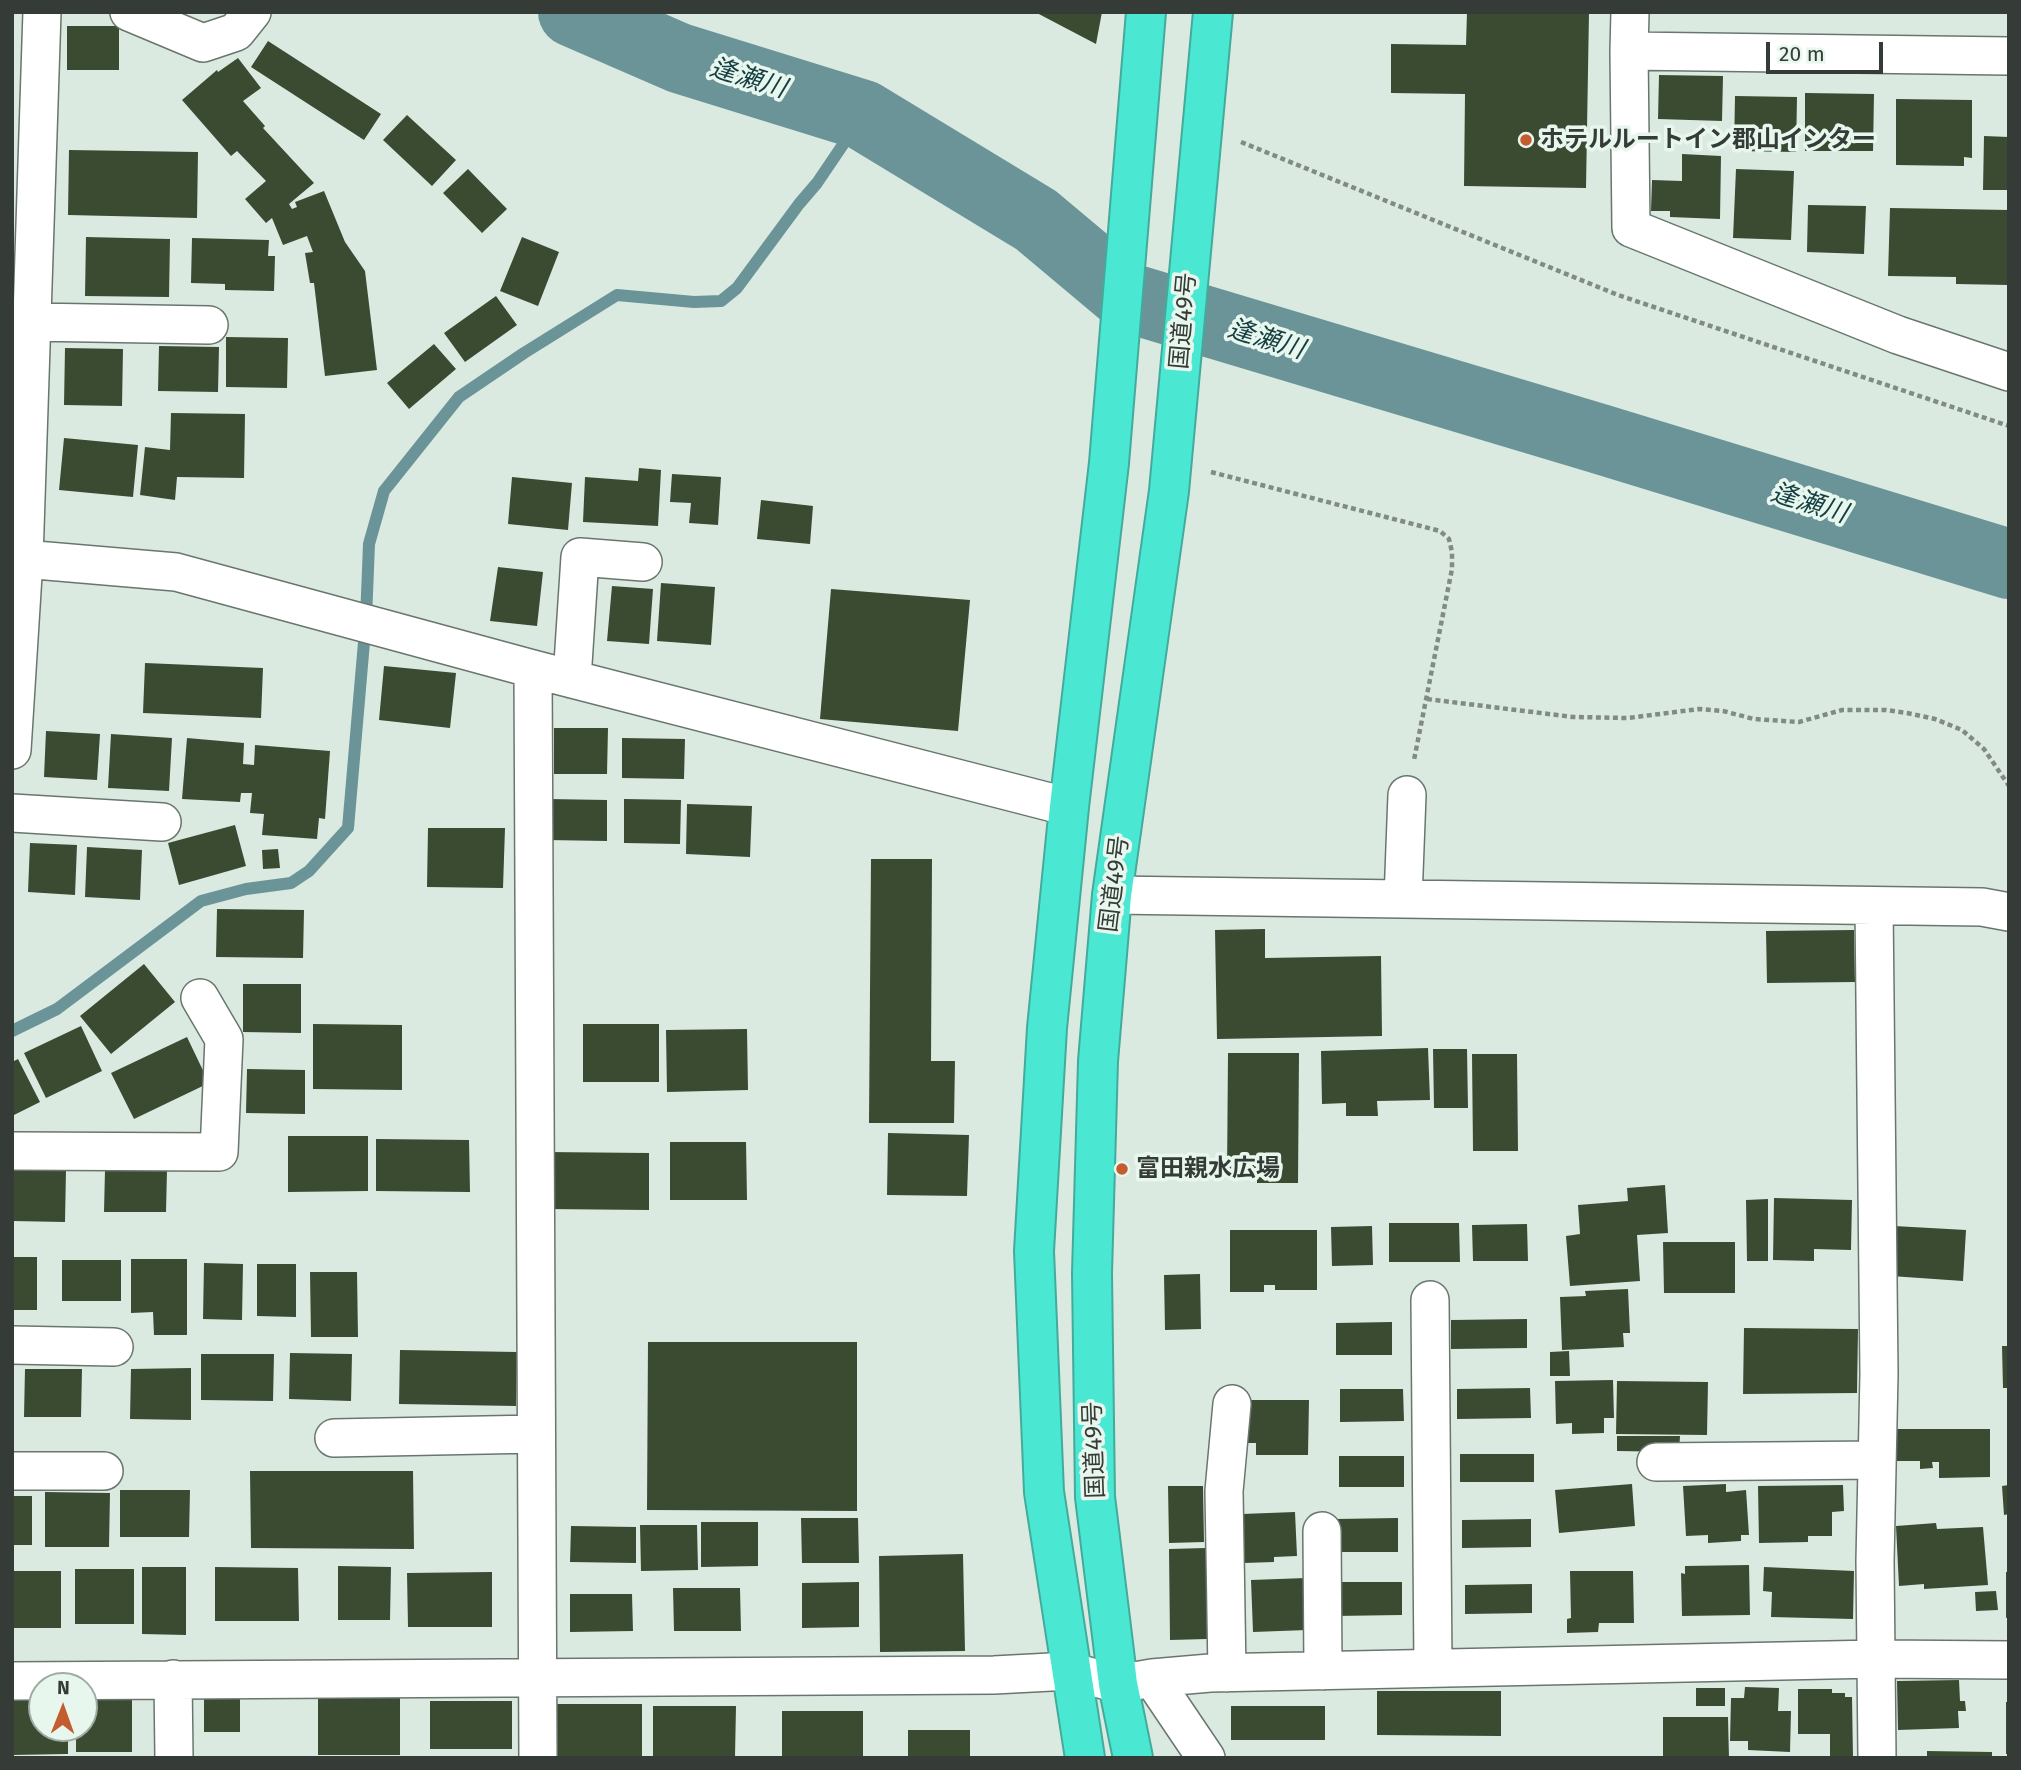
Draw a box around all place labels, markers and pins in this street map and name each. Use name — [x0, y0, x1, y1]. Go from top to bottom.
place label: ホテルルートイン郡山インター — [1540, 126, 1876, 154]
marker: ホテルルートイン郡山インター — [1518, 132, 1534, 148]
place label: 富田親水広場 — [1136, 1155, 1280, 1183]
marker: 富田親水広場 — [1114, 1161, 1130, 1177]

